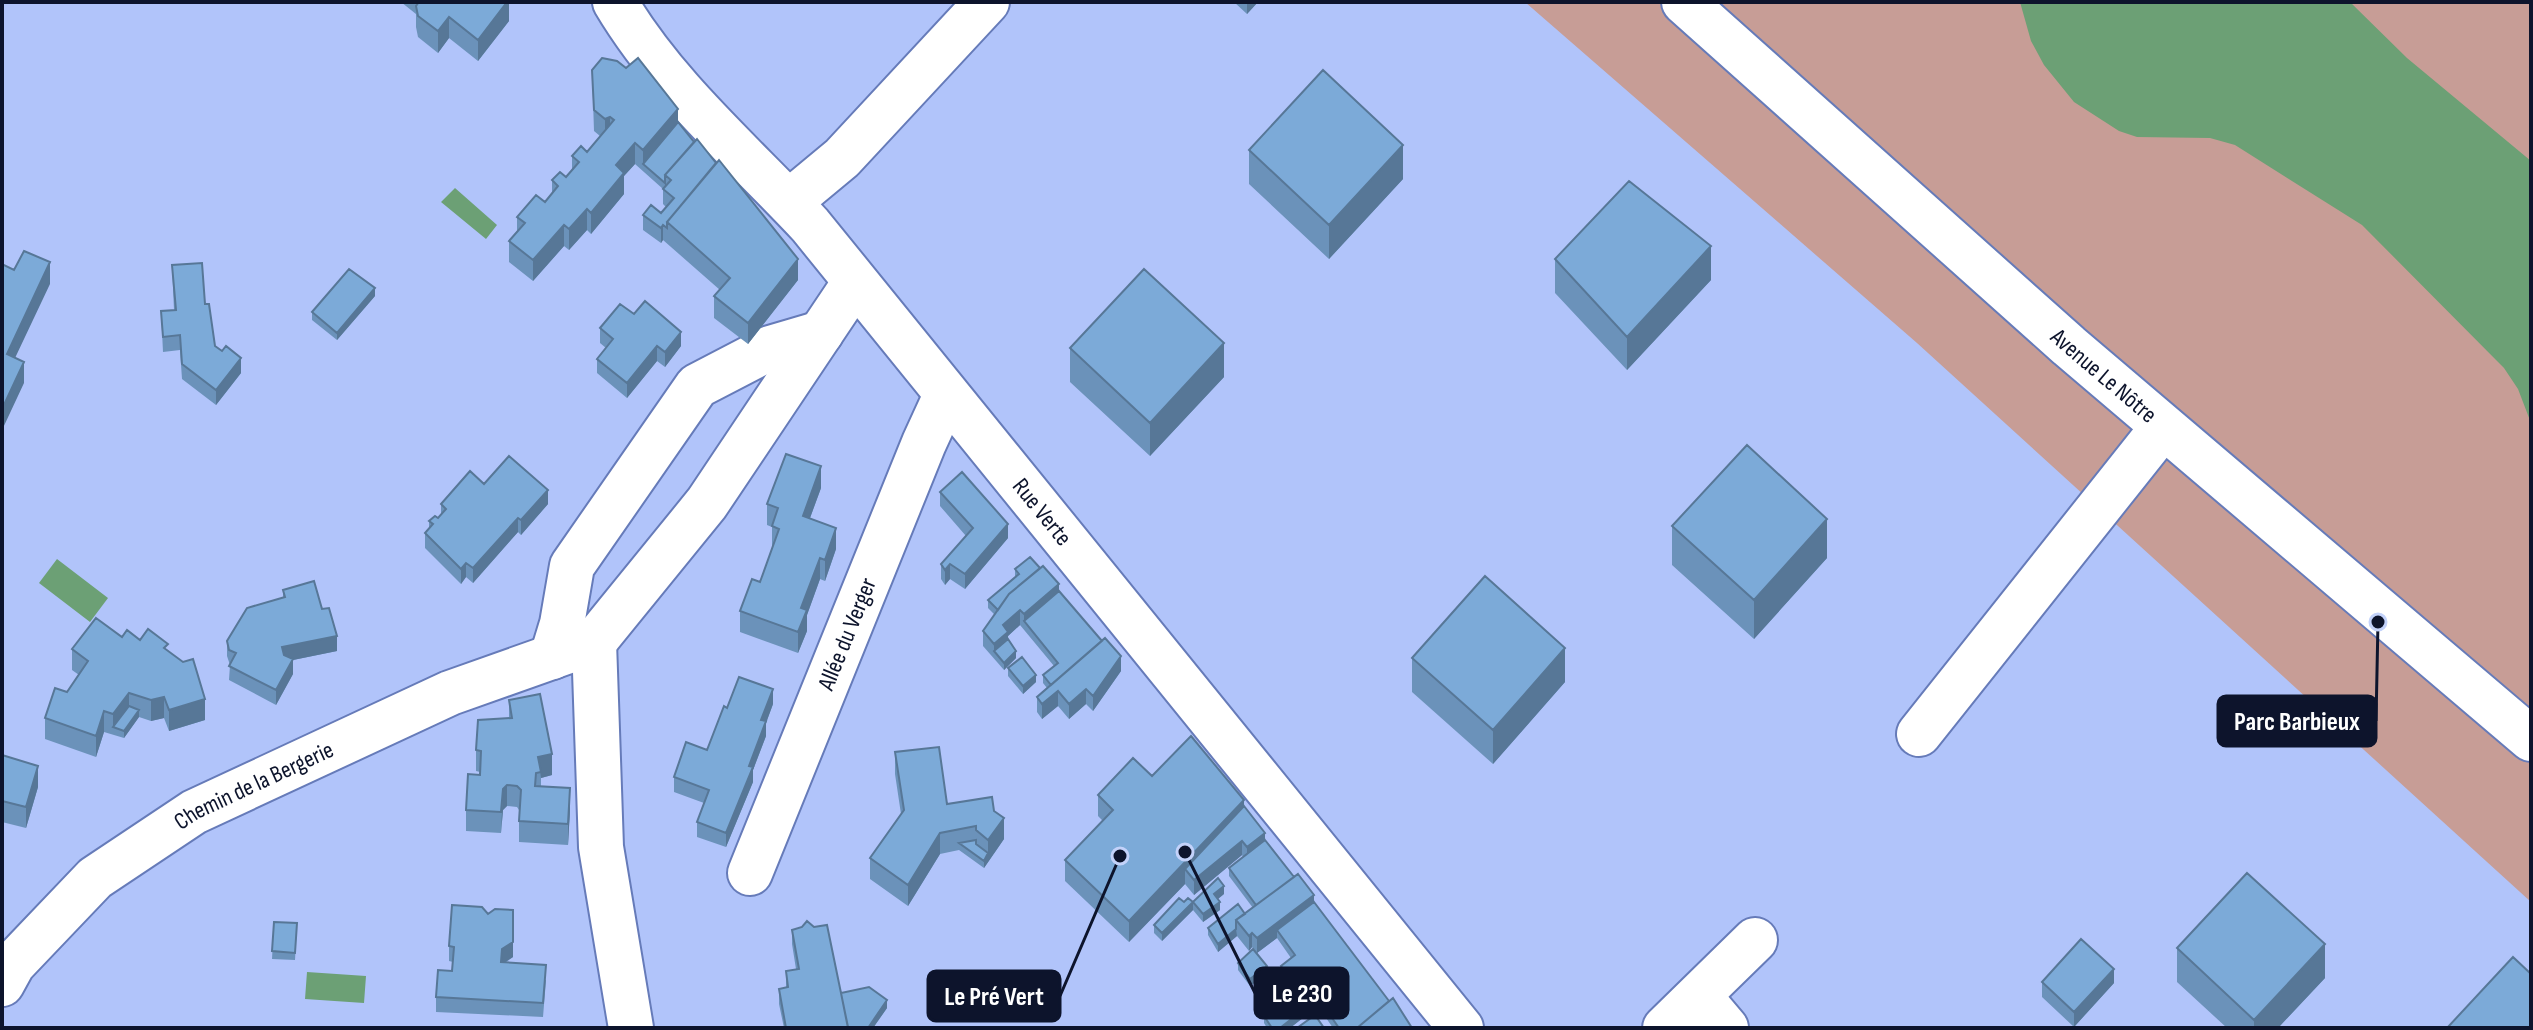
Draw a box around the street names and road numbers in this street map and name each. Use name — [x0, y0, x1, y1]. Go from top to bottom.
street label: Avenue Le Nôtre — [2044, 322, 2163, 429]
street label: Rue Verte — [1006, 472, 1078, 552]
street label: Allée du Verger — [811, 574, 883, 695]
street label: Chemin de la Bergerie — [168, 735, 338, 836]

